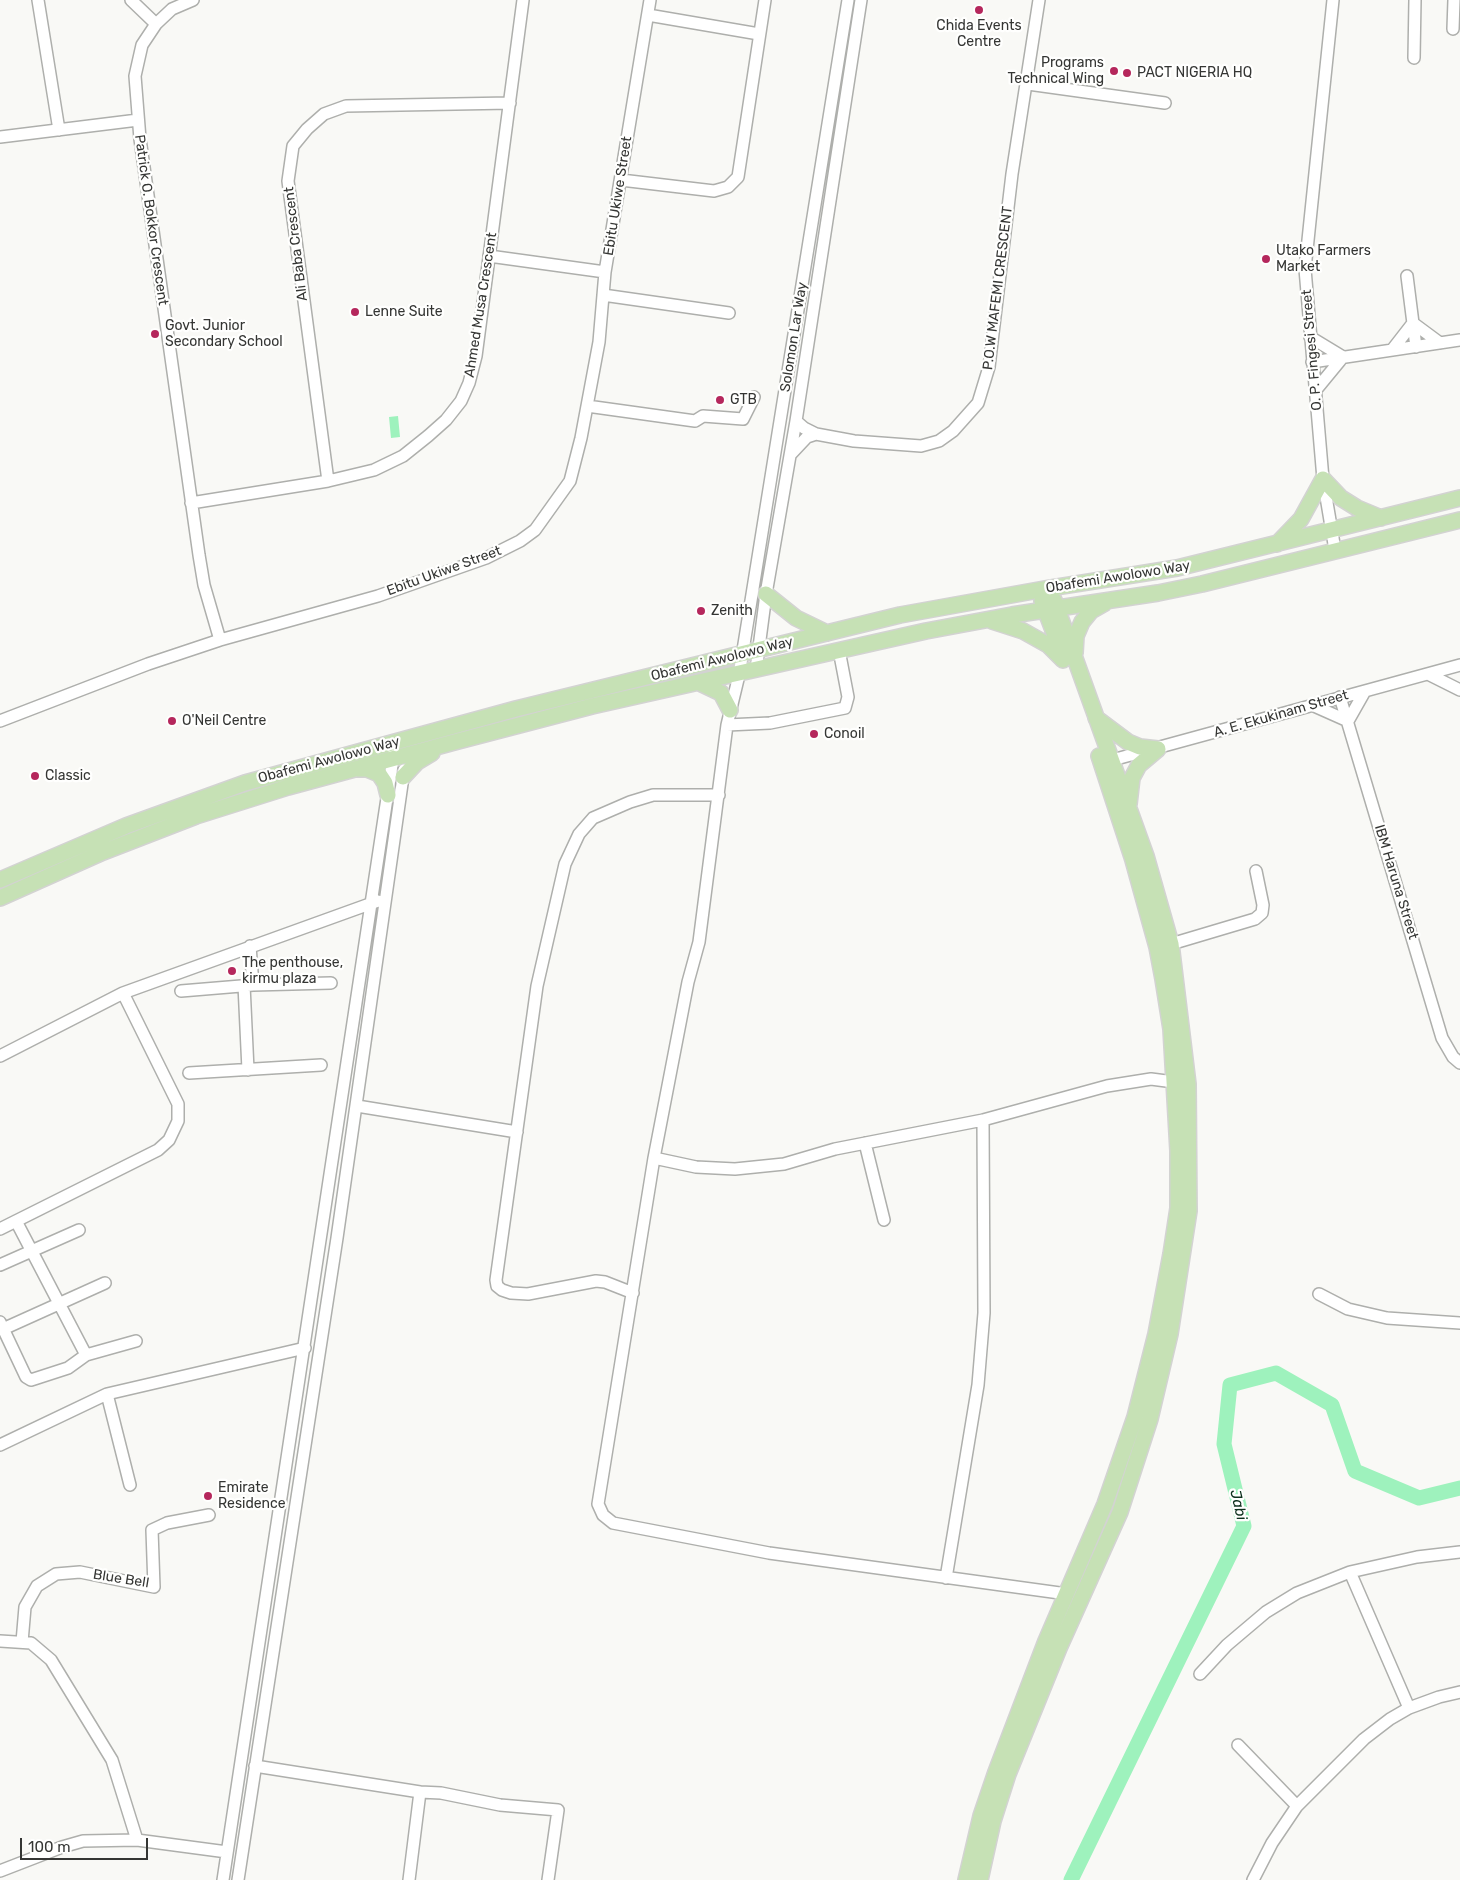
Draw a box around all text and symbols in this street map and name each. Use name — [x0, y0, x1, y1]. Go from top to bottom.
marker: Chida Events Centre — [973, 4, 985, 16]
place label: Chida Events Centre — [936, 18, 1022, 50]
place label: Programs Technical Wing — [1008, 55, 1104, 88]
marker: Programs Technical Wing — [1108, 65, 1120, 77]
place label: PACT NIGERIA HQ — [1137, 65, 1252, 81]
marker: PACT NIGERIA HQ — [1121, 67, 1133, 79]
street label: Patrick O. Bokkor Crescent — [131, 133, 171, 307]
street label: Ebitu Ukiwe Street — [600, 135, 636, 257]
street label: Ali Baba Crescent — [281, 186, 311, 302]
street label: P.O.W MAFEMI CRESCENT — [980, 205, 1016, 371]
street label: Ahmed Musa Crescent — [461, 231, 501, 379]
place label: Utako Farmers Market — [1276, 243, 1371, 276]
marker: Utako Farmers Market — [1260, 253, 1272, 265]
street label: Solomon Lar Way — [777, 281, 811, 393]
street label: O. P. Fingesi Street — [1298, 289, 1326, 411]
place label: Lenne Suite — [365, 304, 443, 320]
marker: Lenne Suite — [349, 306, 361, 318]
place label: Govt. Junior Secondary School — [165, 318, 283, 351]
marker: Govt. Junior Secondary School — [149, 328, 161, 340]
place label: GTB — [730, 392, 757, 408]
marker: GTB — [714, 394, 726, 406]
street label: Ebitu Ukiwe Street — [384, 542, 504, 600]
street label: Obafemi Awolowo Way — [1045, 557, 1191, 597]
place label: Zenith — [711, 603, 753, 619]
marker: Zenith — [695, 605, 707, 617]
street label: Obafemi Awolowo Way — [649, 633, 795, 685]
street label: A. E. Ekukinam Street — [1212, 687, 1350, 741]
place label: O'Neil Centre — [182, 713, 266, 729]
marker: O'Neil Centre — [166, 715, 178, 727]
place label: Conoil — [824, 726, 865, 742]
marker: Conoil — [808, 728, 820, 740]
street label: Obafemi Awolowo Way — [256, 733, 402, 787]
place label: Classic — [45, 768, 91, 784]
marker: Classic — [29, 770, 41, 782]
street label: IBM Haruna Street — [1371, 822, 1421, 942]
place label: The penthouse, kirmu plaza — [242, 955, 343, 988]
marker: The penthouse, kirmu plaza — [226, 965, 238, 977]
place label: Emirate Residence — [218, 1480, 286, 1512]
water label: Jabi — [1226, 1488, 1250, 1522]
marker: Emirate Residence — [202, 1490, 214, 1502]
street label: Blue Bell — [92, 1566, 150, 1592]
scale bar — [22, 1828, 150, 1860]
text: 100 m — [28, 1838, 70, 1856]

